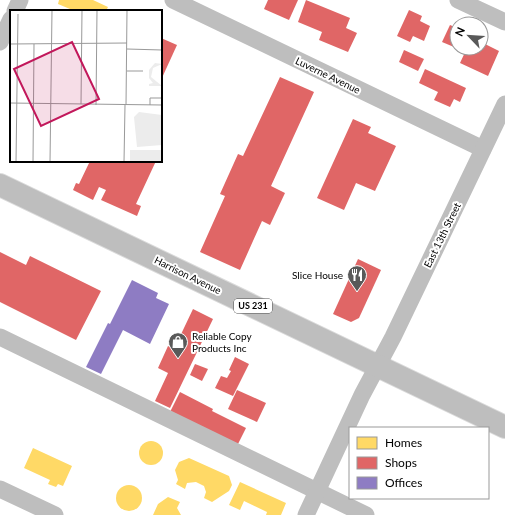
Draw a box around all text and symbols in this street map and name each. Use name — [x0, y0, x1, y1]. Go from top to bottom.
inset map — [10, 10, 162, 162]
north arrow — [449, 16, 489, 56]
text: N — [452, 25, 467, 38]
street label: Luverne Avenue — [294, 54, 362, 96]
street label: East 13th Street — [421, 200, 463, 269]
street label: Harrison Avenue — [153, 254, 223, 296]
restaurant icon: Slice House — [346, 264, 368, 292]
place label: Slice House — [292, 269, 343, 281]
road number: US 231 — [234, 299, 272, 313]
place label: Reliable Copy Products Inc — [192, 330, 252, 354]
shop icon: Reliable Copy Products Inc — [167, 331, 189, 359]
legend — [349, 427, 489, 499]
text: Homes — [385, 435, 422, 450]
text: Shops — [385, 455, 417, 470]
text: Offices — [385, 475, 422, 490]

